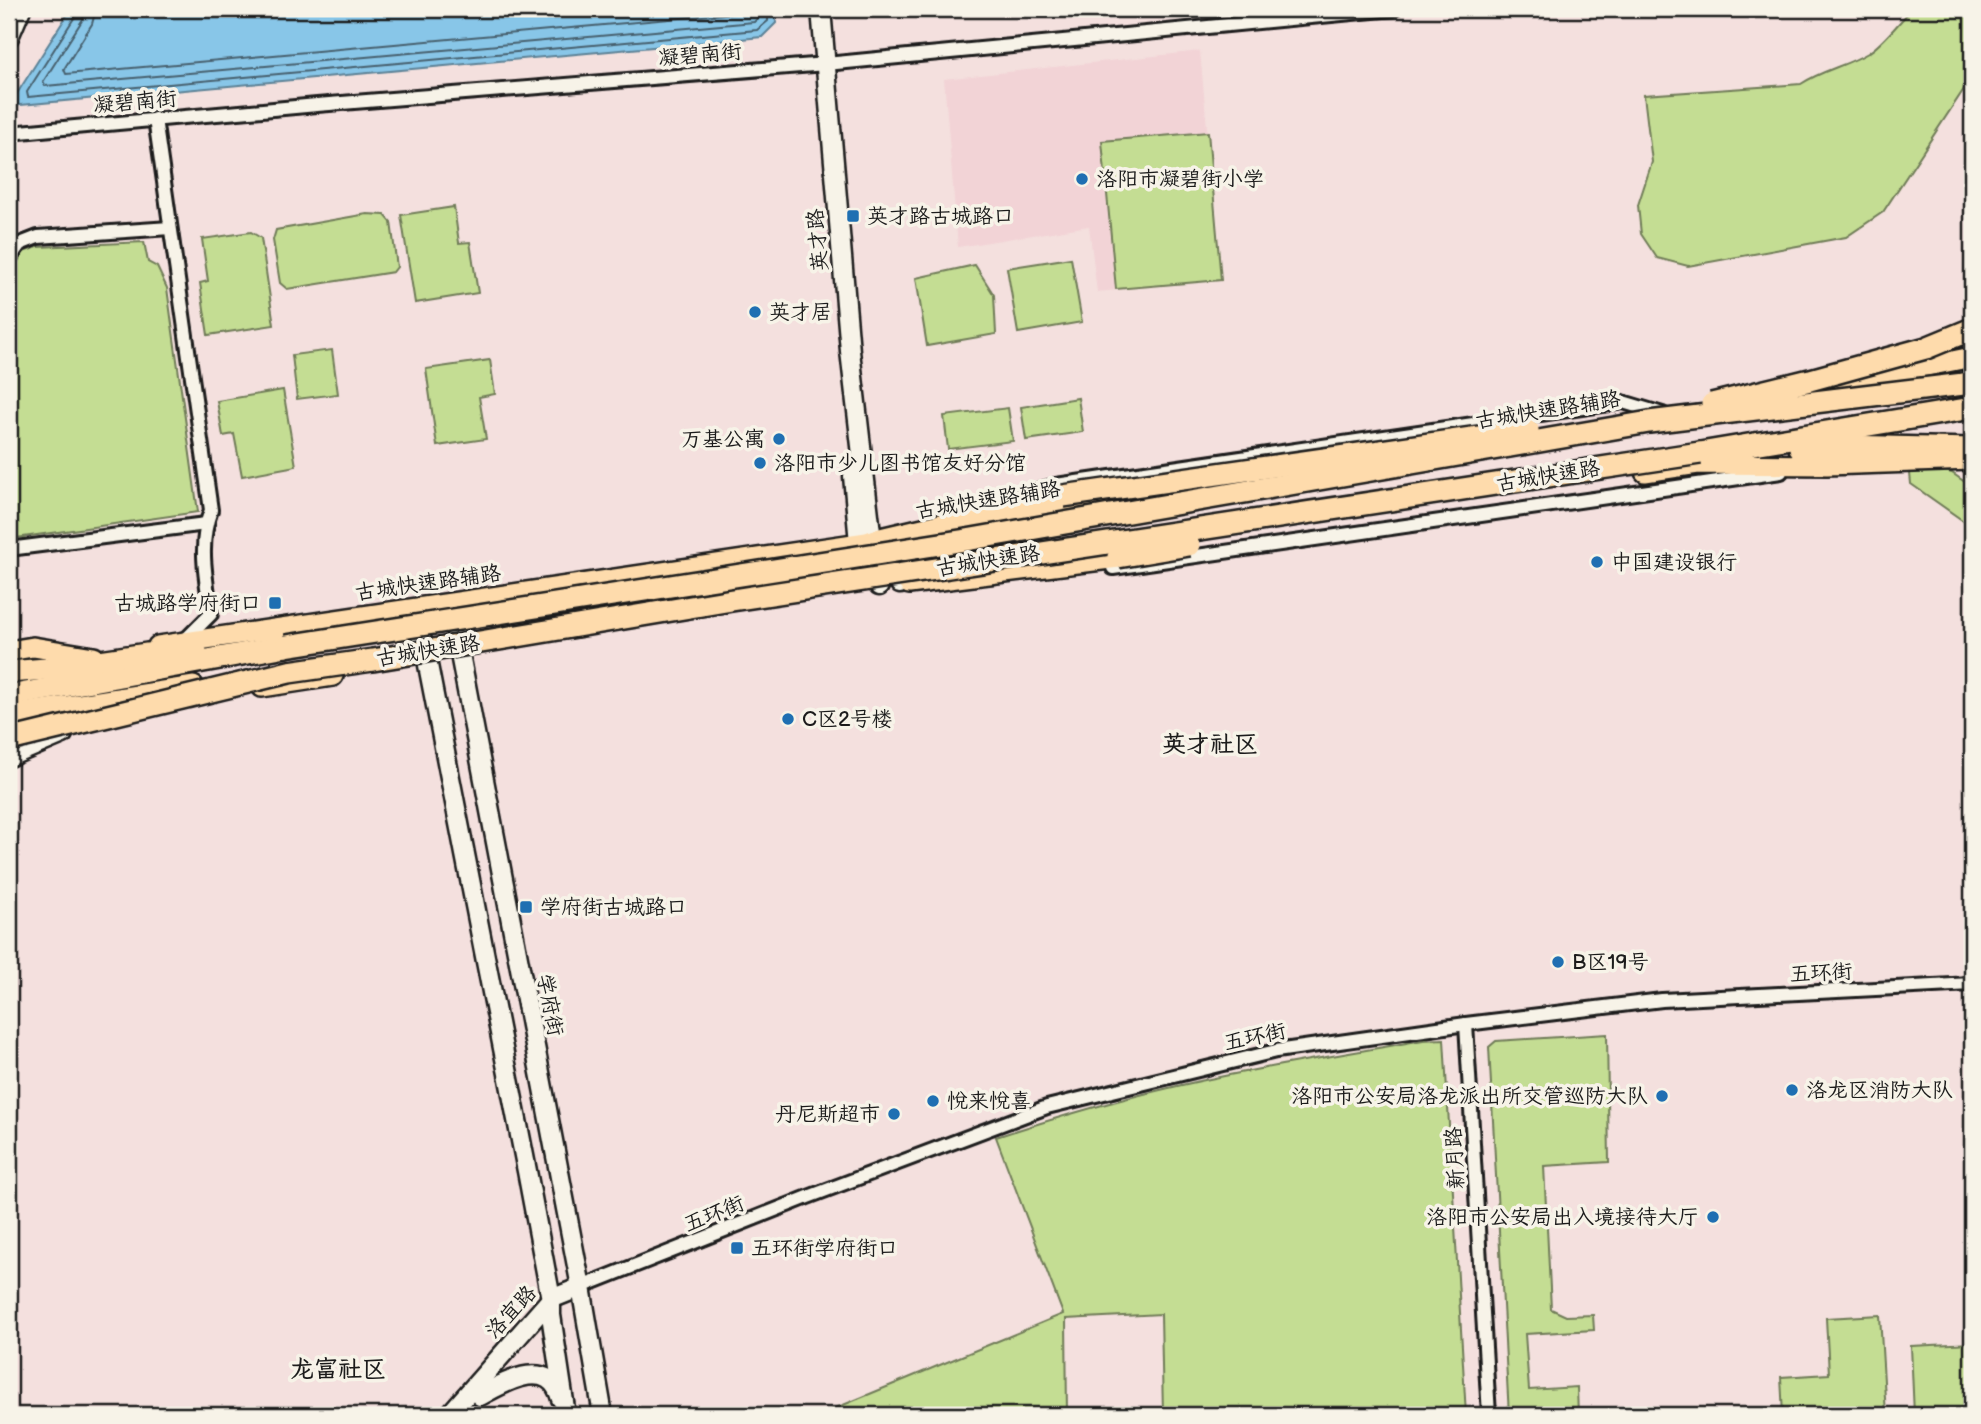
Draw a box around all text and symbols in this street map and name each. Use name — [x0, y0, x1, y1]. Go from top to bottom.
street label: 凝碧南街 — [657, 39, 743, 71]
street label: 凝碧南街 — [92, 86, 178, 118]
place label: 洛阳市凝碧街小学 — [1096, 167, 1264, 192]
marker: 洛阳市凝碧街小学 — [1074, 171, 1090, 187]
place label: 英才路古城路口 — [867, 204, 1014, 229]
street label: 英才路 — [803, 208, 833, 272]
marker: 英才路古城路口 — [845, 208, 861, 224]
place label: 英才居 — [769, 300, 832, 325]
marker: 英才居 — [747, 304, 763, 320]
street label: 古城快速路辅路 — [1473, 386, 1623, 434]
place label: 万基公寓 — [681, 427, 765, 452]
marker: 万基公寓 — [771, 431, 787, 447]
place label: 洛阳市少儿图书馆友好分馆 — [774, 451, 1026, 476]
marker: 洛阳市少儿图书馆友好分馆 — [752, 455, 768, 471]
street label: 古城快速路 — [1494, 455, 1602, 497]
street label: 古城快速路辅路 — [913, 476, 1063, 524]
street label: 古城快速路 — [934, 540, 1042, 582]
place label: 中国建设银行 — [1611, 550, 1737, 575]
marker: 中国建设银行 — [1589, 554, 1605, 570]
street label: 古城快速路辅路 — [353, 560, 503, 606]
place label: 古城路学府街口 — [114, 591, 261, 616]
marker: 古城路学府街口 — [267, 595, 283, 611]
street label: 古城快速路 — [374, 630, 482, 672]
place label: C区2号楼 — [802, 707, 892, 732]
marker: C区2号楼 — [780, 711, 796, 727]
district label: 英才社区 — [1162, 730, 1258, 759]
place label: 学府街古城路口 — [540, 895, 687, 920]
marker: 学府街古城路口 — [518, 899, 534, 915]
place label: B区19号 — [1572, 950, 1649, 975]
marker: B区19号 — [1550, 954, 1566, 970]
street label: 五环街 — [1789, 959, 1853, 987]
street label: 学府街 — [532, 972, 568, 1038]
street label: 五环街 — [1222, 1018, 1288, 1056]
place label: 洛龙区消防大队 — [1806, 1078, 1953, 1103]
marker: 洛龙区消防大队 — [1784, 1082, 1800, 1098]
place label: 洛阳市公安局洛龙派出所交管巡防大队 — [1291, 1084, 1648, 1109]
marker: 洛阳市公安局洛龙派出所交管巡防大队 — [1654, 1088, 1670, 1104]
place label: 悦来悦喜 — [947, 1089, 1031, 1114]
marker: 悦来悦喜 — [925, 1093, 941, 1109]
place label: 丹尼斯超市 — [775, 1102, 880, 1127]
marker: 丹尼斯超市 — [886, 1106, 902, 1122]
street label: 新月路 — [1441, 1126, 1469, 1190]
street label: 五环街 — [680, 1191, 748, 1237]
place label: 洛阳市公安局出入境接待大厅 — [1426, 1205, 1699, 1230]
marker: 洛阳市公安局出入境接待大厅 — [1705, 1209, 1721, 1225]
place label: 五环街学府街口 — [751, 1236, 898, 1261]
marker: 五环街学府街口 — [729, 1240, 745, 1256]
street label: 洛宜路 — [480, 1280, 542, 1344]
district label: 龙富社区 — [290, 1355, 386, 1384]

